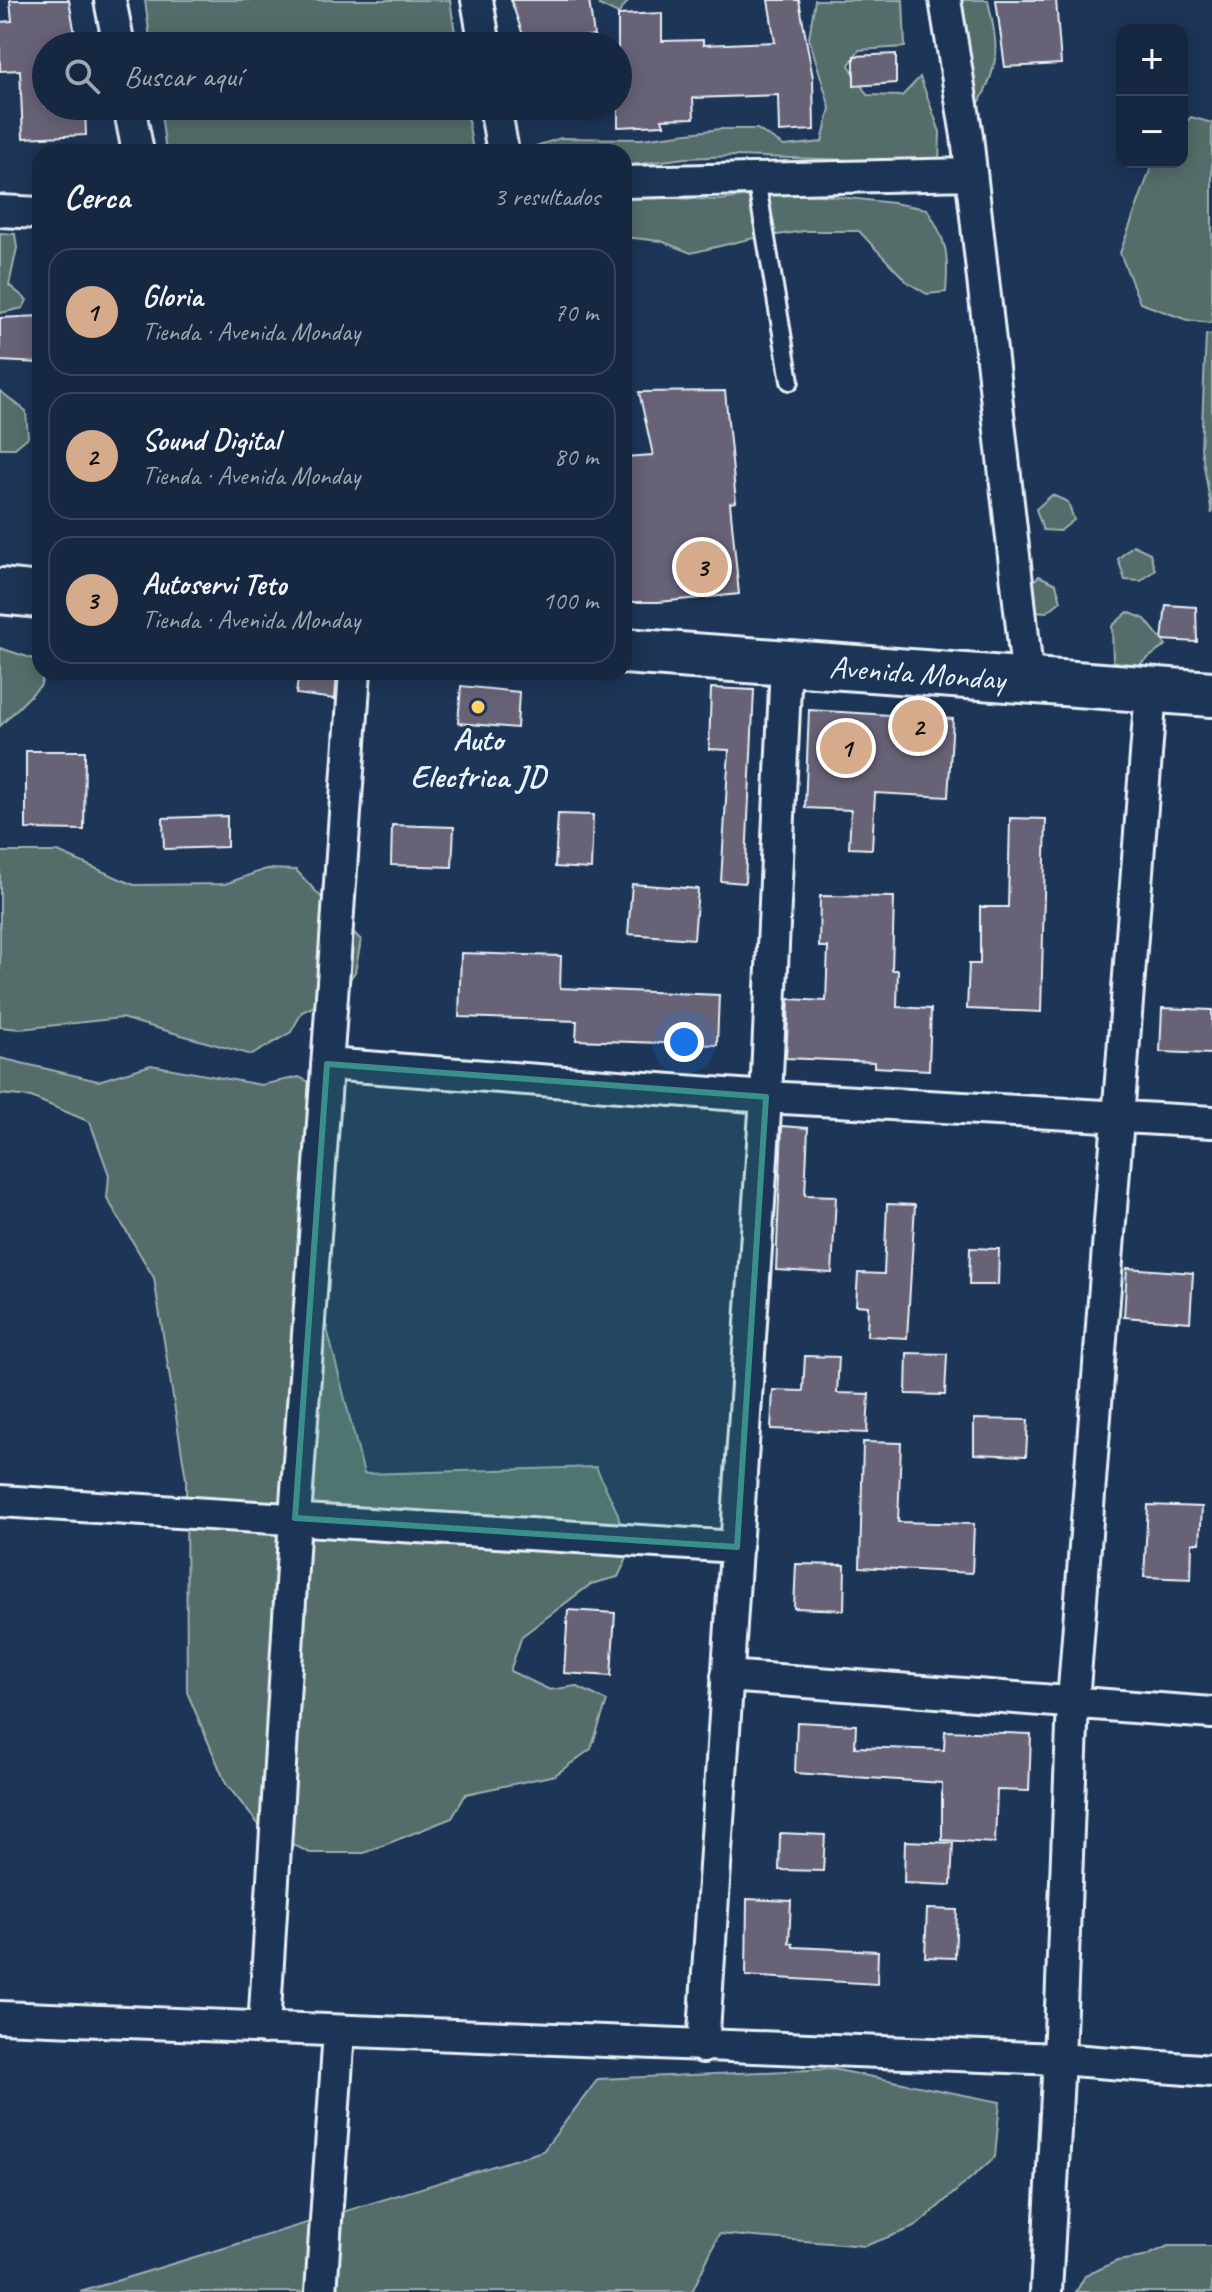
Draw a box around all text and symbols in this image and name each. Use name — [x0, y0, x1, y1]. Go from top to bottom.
map controls — [1116, 24, 1188, 168]
button: + — [1116, 24, 1188, 96]
search box — [32, 32, 632, 120]
icon: search — [60, 54, 104, 98]
text: Buscar aquí — [124, 57, 242, 95]
button: − — [1116, 96, 1188, 168]
text: Cerca — [64, 175, 130, 218]
text: 3 resultados — [494, 180, 600, 213]
text: Gloria — [142, 277, 203, 315]
text: 1 — [86, 296, 98, 329]
text: 70 m — [554, 296, 598, 329]
text: Tienda · Avenida Monday — [142, 315, 360, 348]
text: Sound Digital — [142, 421, 279, 459]
text: 2 — [86, 440, 98, 473]
text: 80 m — [554, 440, 598, 473]
text: Tienda · Avenida Monday — [142, 459, 360, 492]
pin: 3 — [676, 537, 728, 597]
text: Autoservi Teto — [142, 565, 286, 603]
text: 3 — [86, 584, 98, 617]
text: 100 m — [542, 584, 598, 617]
text: Tienda · Avenida Monday — [142, 603, 360, 636]
street label: Avenida Monday — [828, 646, 1009, 700]
pin: 2 — [892, 696, 944, 756]
marker: Auto Electrica JD — [469, 698, 487, 716]
pin: 1 — [820, 718, 872, 778]
place label: Auto Electrica JD — [411, 719, 549, 797]
your location — [664, 1022, 704, 1062]

